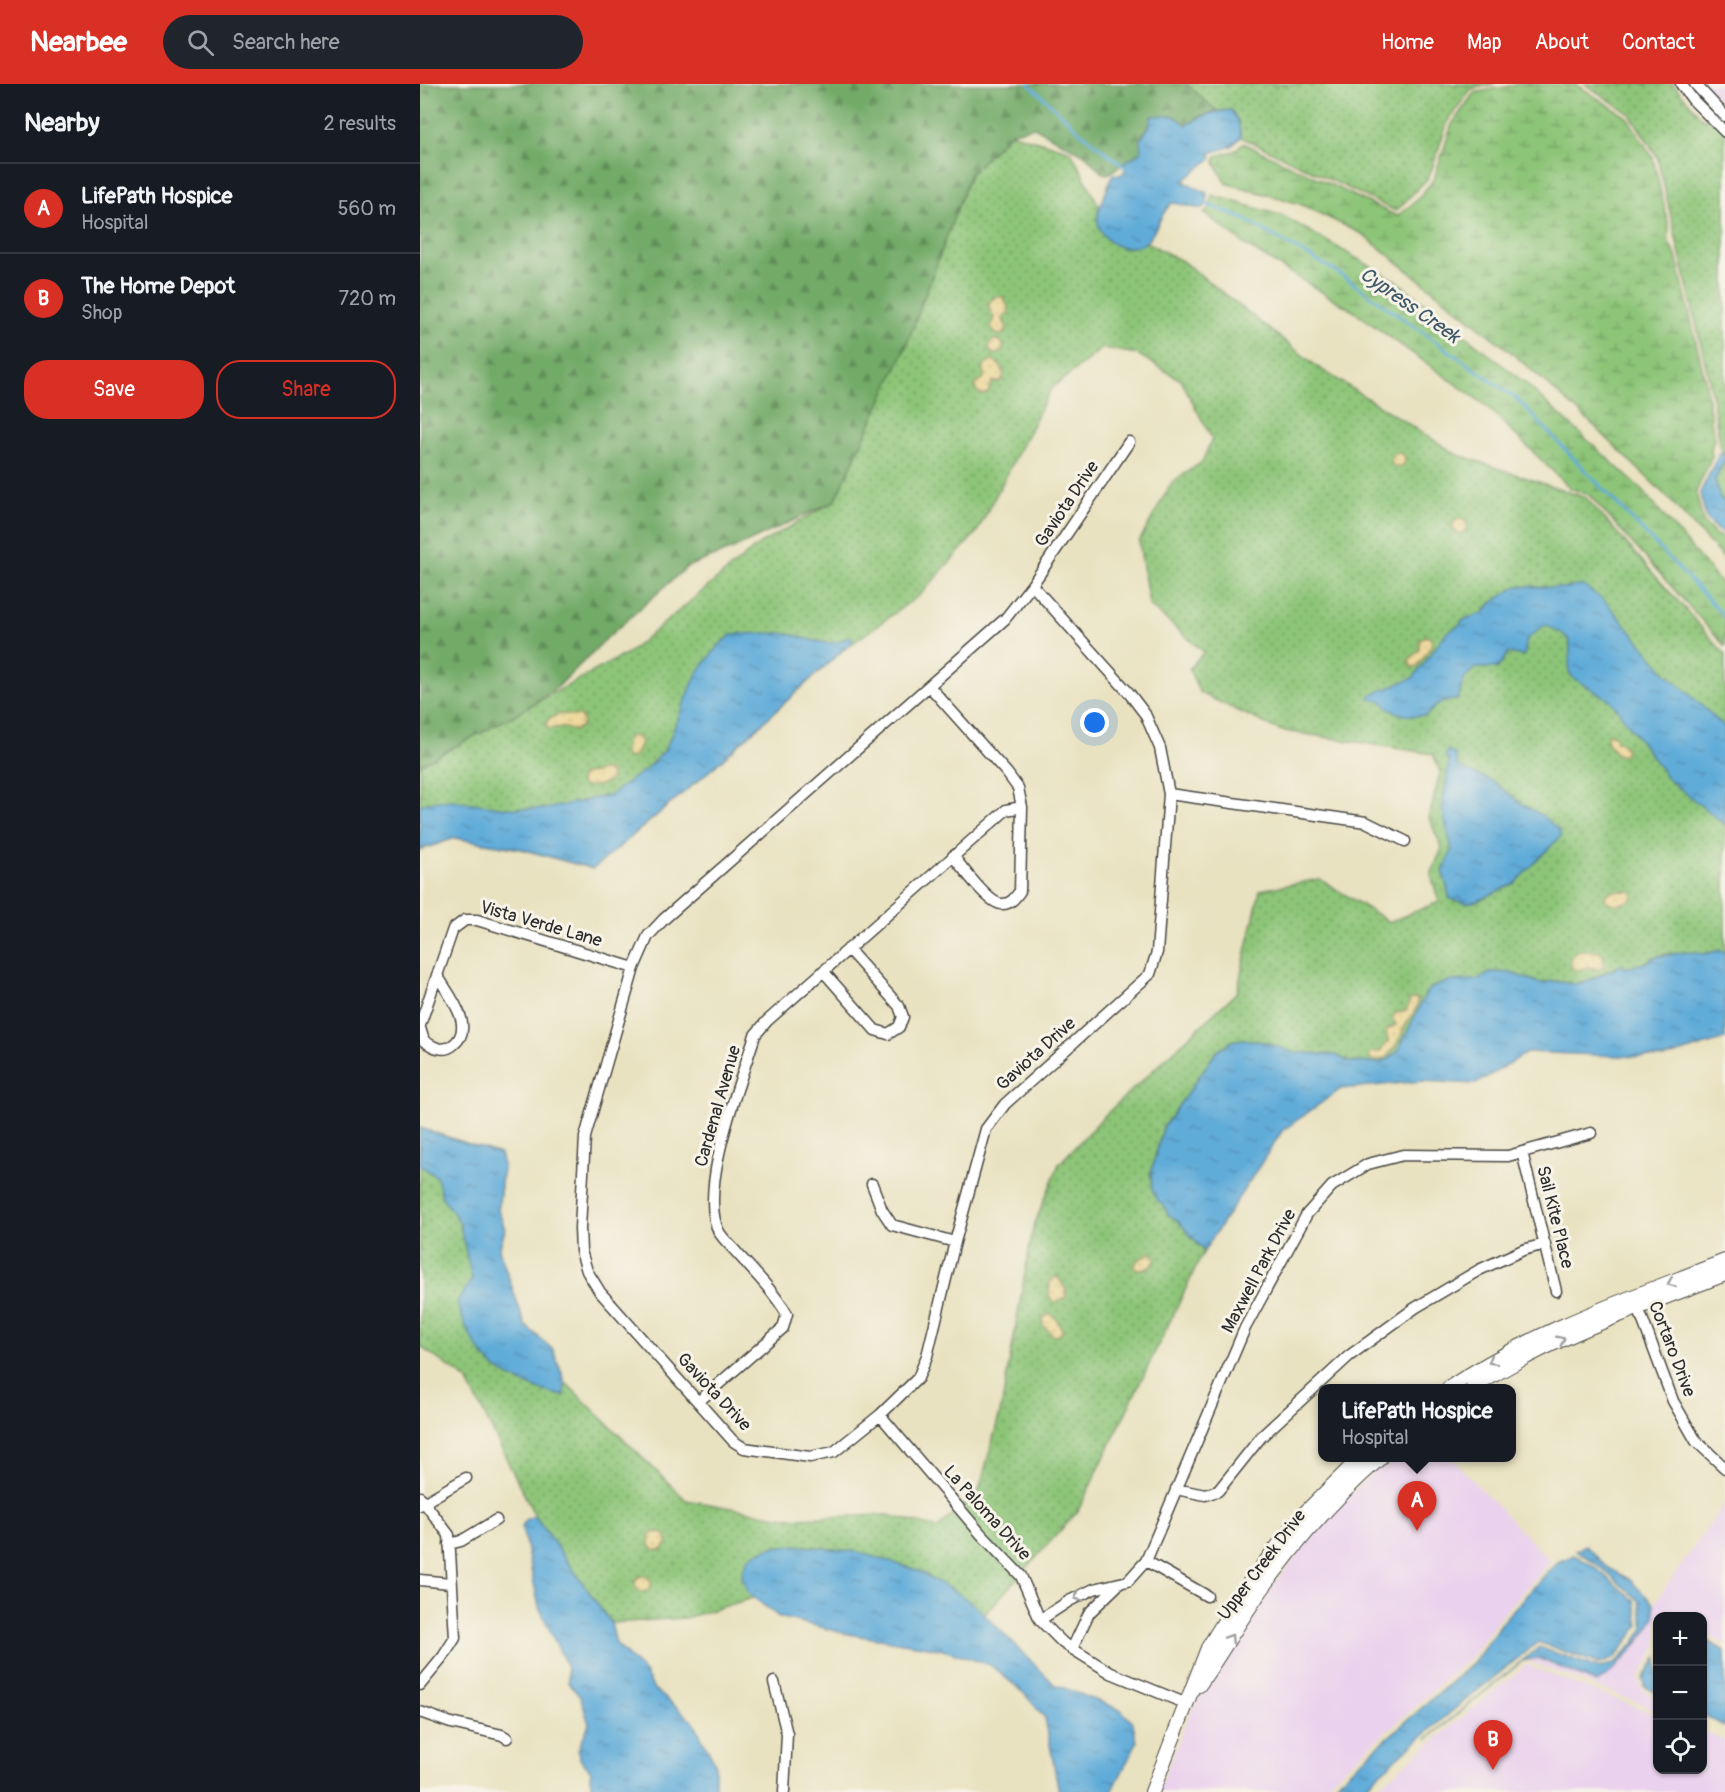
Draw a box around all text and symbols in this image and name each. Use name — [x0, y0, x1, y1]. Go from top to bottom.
search box — [163, 15, 583, 69]
text: Nearbee — [30, 25, 127, 60]
icon: search — [184, 26, 217, 59]
text: Search here — [232, 28, 340, 56]
text: Home — [1381, 29, 1434, 56]
text: Map — [1467, 29, 1502, 56]
text: About — [1535, 29, 1589, 56]
text: Contact — [1622, 29, 1695, 56]
text: Nearby — [24, 107, 100, 139]
text: 2 results — [324, 111, 396, 136]
text: LifePath Hospice — [81, 182, 232, 210]
text: A — [37, 196, 50, 221]
text: 560 m — [338, 196, 396, 221]
text: Hospital — [81, 210, 148, 235]
water label: Cypress Creek — [1355, 261, 1466, 350]
text: The Home Depot — [81, 272, 235, 300]
text: B — [38, 286, 49, 311]
text: 720 m — [338, 286, 396, 311]
text: Shop — [81, 300, 122, 325]
button: Save — [24, 360, 204, 419]
button: Share — [216, 360, 396, 419]
street label: Gaviota Drive — [1030, 456, 1104, 552]
your location — [1080, 708, 1109, 737]
street label: Vista Verde Lane — [477, 896, 605, 952]
street label: Gaviota Drive — [991, 1012, 1081, 1096]
street label: Cardenal Avenue — [690, 1043, 746, 1169]
street label: Sail Kite Place — [1531, 1163, 1579, 1271]
street label: Maxwell Park Drive — [1217, 1205, 1302, 1337]
one-way arrow — [1666, 1276, 1677, 1288]
street label: Cortaro Drive — [1643, 1298, 1701, 1400]
one-way arrow — [1554, 1336, 1565, 1348]
street label: Gaviota Drive — [672, 1348, 756, 1436]
one-way arrow — [1488, 1354, 1499, 1366]
popup — [1318, 1384, 1516, 1462]
text: LifePath Hospice — [1341, 1397, 1493, 1425]
text: Hospital — [1341, 1425, 1409, 1450]
street label: La Paloma Drive — [938, 1461, 1036, 1565]
pin: A — [1398, 1482, 1436, 1531]
street label: Upper Creek Drive — [1213, 1505, 1311, 1625]
one-way arrow — [1073, 1589, 1084, 1601]
map controls — [1653, 1612, 1707, 1774]
button: + — [1653, 1612, 1707, 1666]
one-way arrow — [1223, 1634, 1235, 1644]
button: − — [1653, 1666, 1707, 1720]
pin: B — [1474, 1720, 1512, 1770]
button: locate — [1653, 1720, 1707, 1774]

